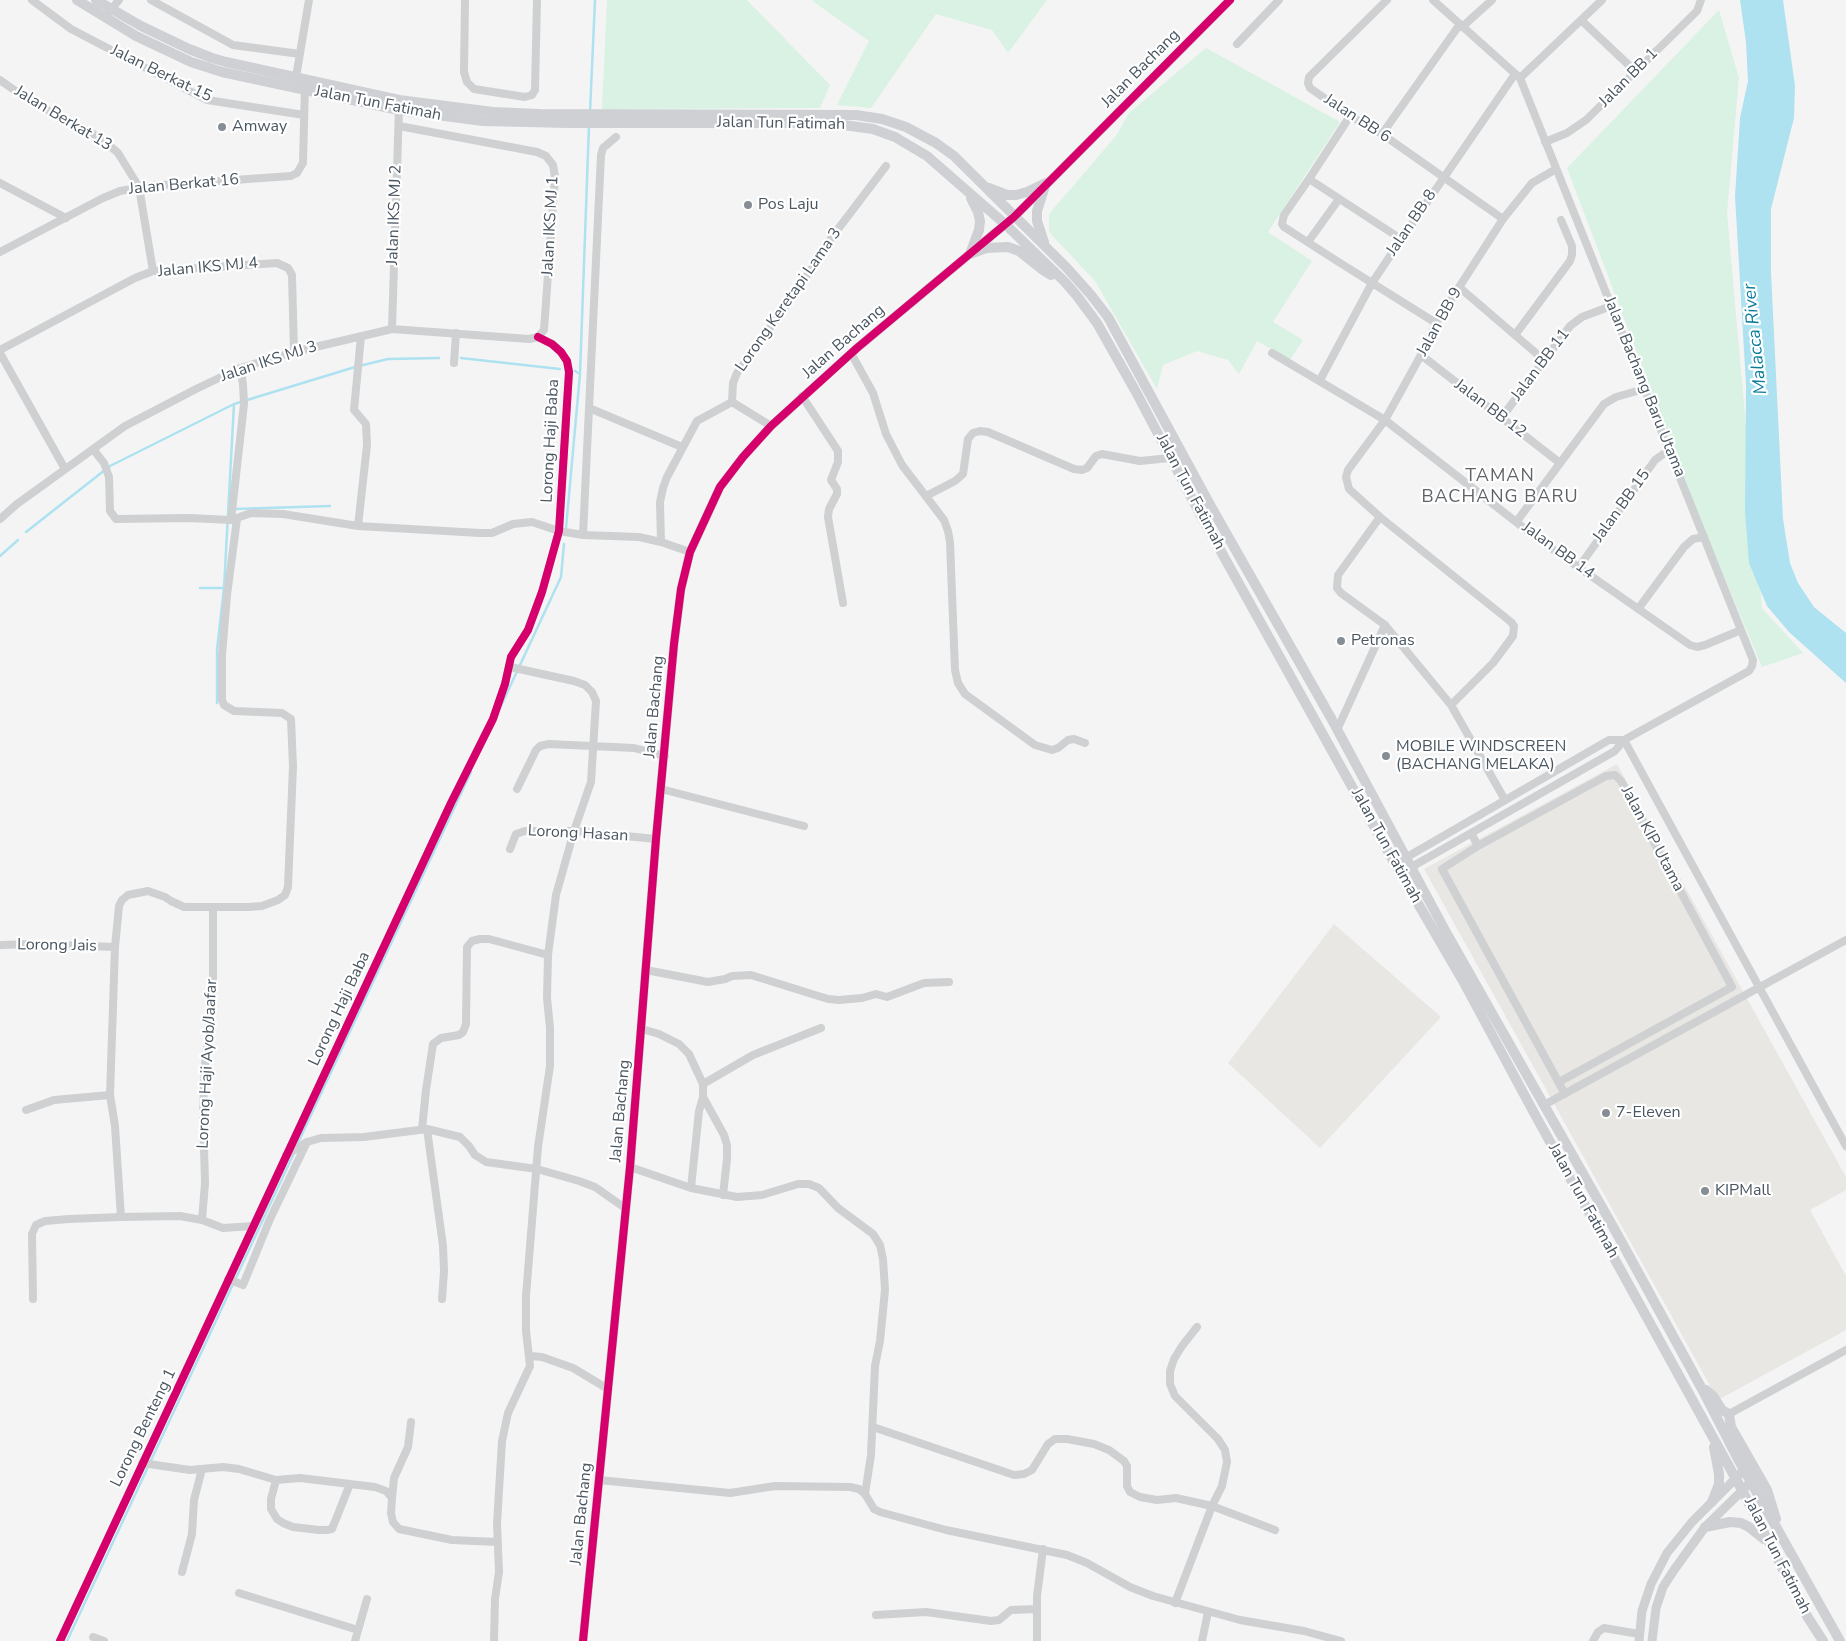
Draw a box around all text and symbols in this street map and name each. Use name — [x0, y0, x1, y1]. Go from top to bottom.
street label: Jalan Bachang — [1098, 26, 1184, 112]
street label: Jalan Berkat 15 — [107, 41, 215, 107]
street label: Jalan BB 1 — [1596, 45, 1662, 111]
street label: Jalan Berkat 13 — [11, 82, 115, 156]
street label: Jalan Tun Fatimah — [313, 82, 443, 126]
street label: Jalan BB 6 — [1320, 90, 1394, 148]
street label: Jalan Tun Fatimah — [717, 113, 845, 135]
place label: Amway — [232, 117, 287, 137]
marker: Amway — [216, 121, 228, 133]
street label: Jalan IKS MJ 2 — [384, 165, 406, 265]
street label: Jalan Berkat 16 — [128, 171, 240, 199]
street label: Jalan IKS MJ 1 — [539, 175, 563, 277]
street label: Jalan BB 8 — [1383, 186, 1441, 260]
place label: Pos Laju — [758, 195, 818, 215]
marker: Pos Laju — [742, 199, 754, 211]
street label: Lorong Keretapi Lama 3 — [732, 224, 846, 376]
street label: Jalan IKS MJ 4 — [157, 254, 259, 282]
water label: Malacca River — [1739, 282, 1773, 396]
street label: Jalan BB 9 — [1413, 284, 1467, 360]
street label: Jalan Bachang Baru Utama — [1599, 294, 1689, 480]
street label: Jalan Bachang — [799, 301, 889, 383]
street label: Jalan BB 11 — [1508, 325, 1574, 405]
street label: Jalan IKS MJ 3 — [218, 337, 320, 387]
street label: Jalan BB 12 — [1450, 376, 1530, 442]
street label: Lorong Haji Baba — [538, 379, 564, 503]
street label: Jalan Tun Fatimah — [1151, 431, 1229, 553]
district label: TAMAN BACHANG BARU — [1420, 466, 1580, 508]
street label: Jalan BB 15 — [1589, 466, 1655, 546]
street label: Jalan BB 14 — [1518, 518, 1598, 584]
place label: Petronas — [1351, 631, 1415, 651]
marker: Petronas — [1335, 635, 1347, 647]
street label: Jalan Bachang — [641, 655, 669, 759]
place label: MOBILE WINDSCREEN (BACHANG MELAKA) — [1396, 737, 1566, 775]
marker: MOBILE WINDSCREEN (BACHANG MELAKA) — [1380, 750, 1392, 762]
street label: Jalan KIP Utama — [1616, 783, 1688, 895]
street label: Jalan Tun Fatimah — [1347, 785, 1425, 907]
street label: Lorong Hasan — [527, 822, 629, 846]
street label: Lorong Jais — [17, 936, 97, 956]
street label: Lorong Haji Baba — [305, 949, 375, 1069]
street label: Lorong Haji Ayob/Jaafar — [194, 979, 222, 1149]
street label: Jalan Bachang — [607, 1059, 635, 1163]
place label: 7-Eleven — [1616, 1103, 1680, 1123]
marker: 7-Eleven — [1600, 1107, 1612, 1119]
street label: Jalan Tun Fatimah — [1544, 1140, 1622, 1262]
place label: KIPMall — [1715, 1181, 1771, 1201]
marker: KIPMall — [1699, 1185, 1711, 1197]
street label: Lorong Benteng 1 — [107, 1366, 181, 1490]
street label: Jalan Bachang — [567, 1462, 597, 1566]
street label: Jalan Tun Fatimah — [1739, 1495, 1815, 1617]

